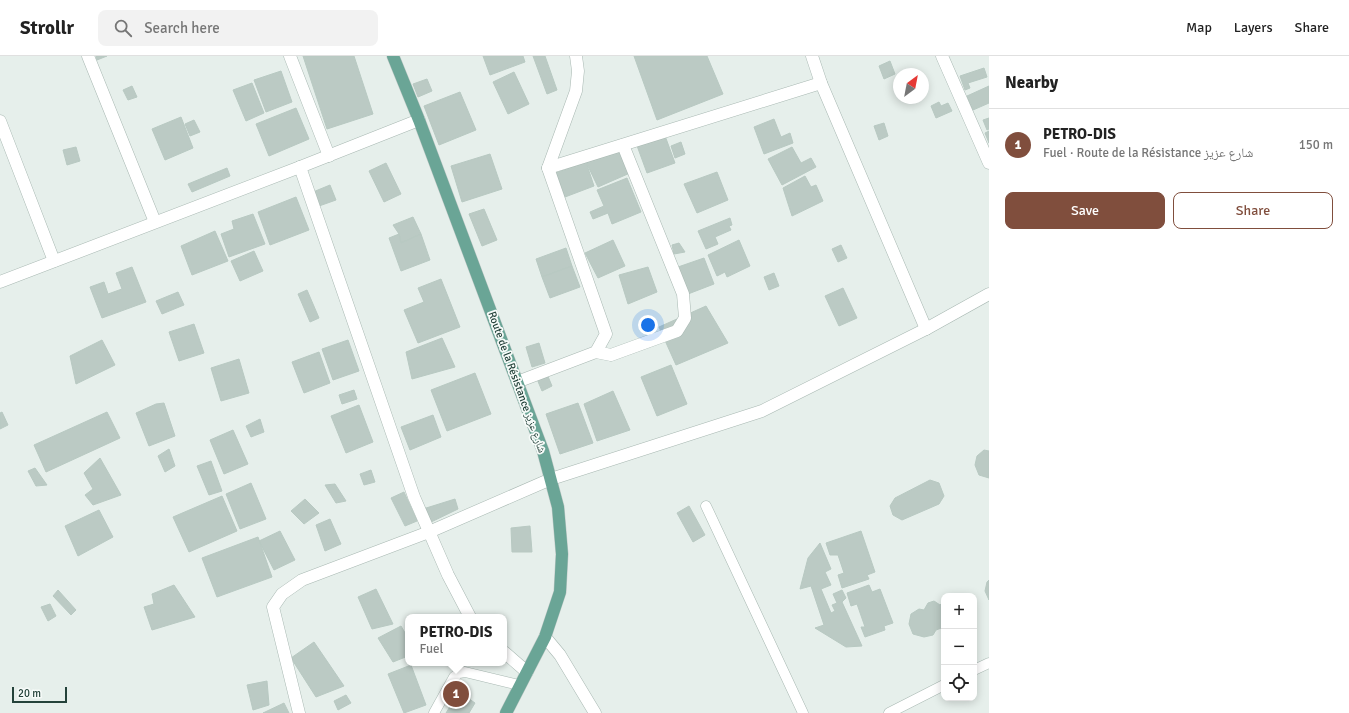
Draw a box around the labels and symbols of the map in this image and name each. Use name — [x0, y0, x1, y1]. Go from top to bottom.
north arrow — [893, 68, 929, 104]
street label: Route de la Résistance شارع عزيز — [485, 310, 549, 454]
your location — [638, 315, 658, 335]
pin: 1 — [443, 679, 469, 709]
scale bar — [12, 685, 67, 704]

